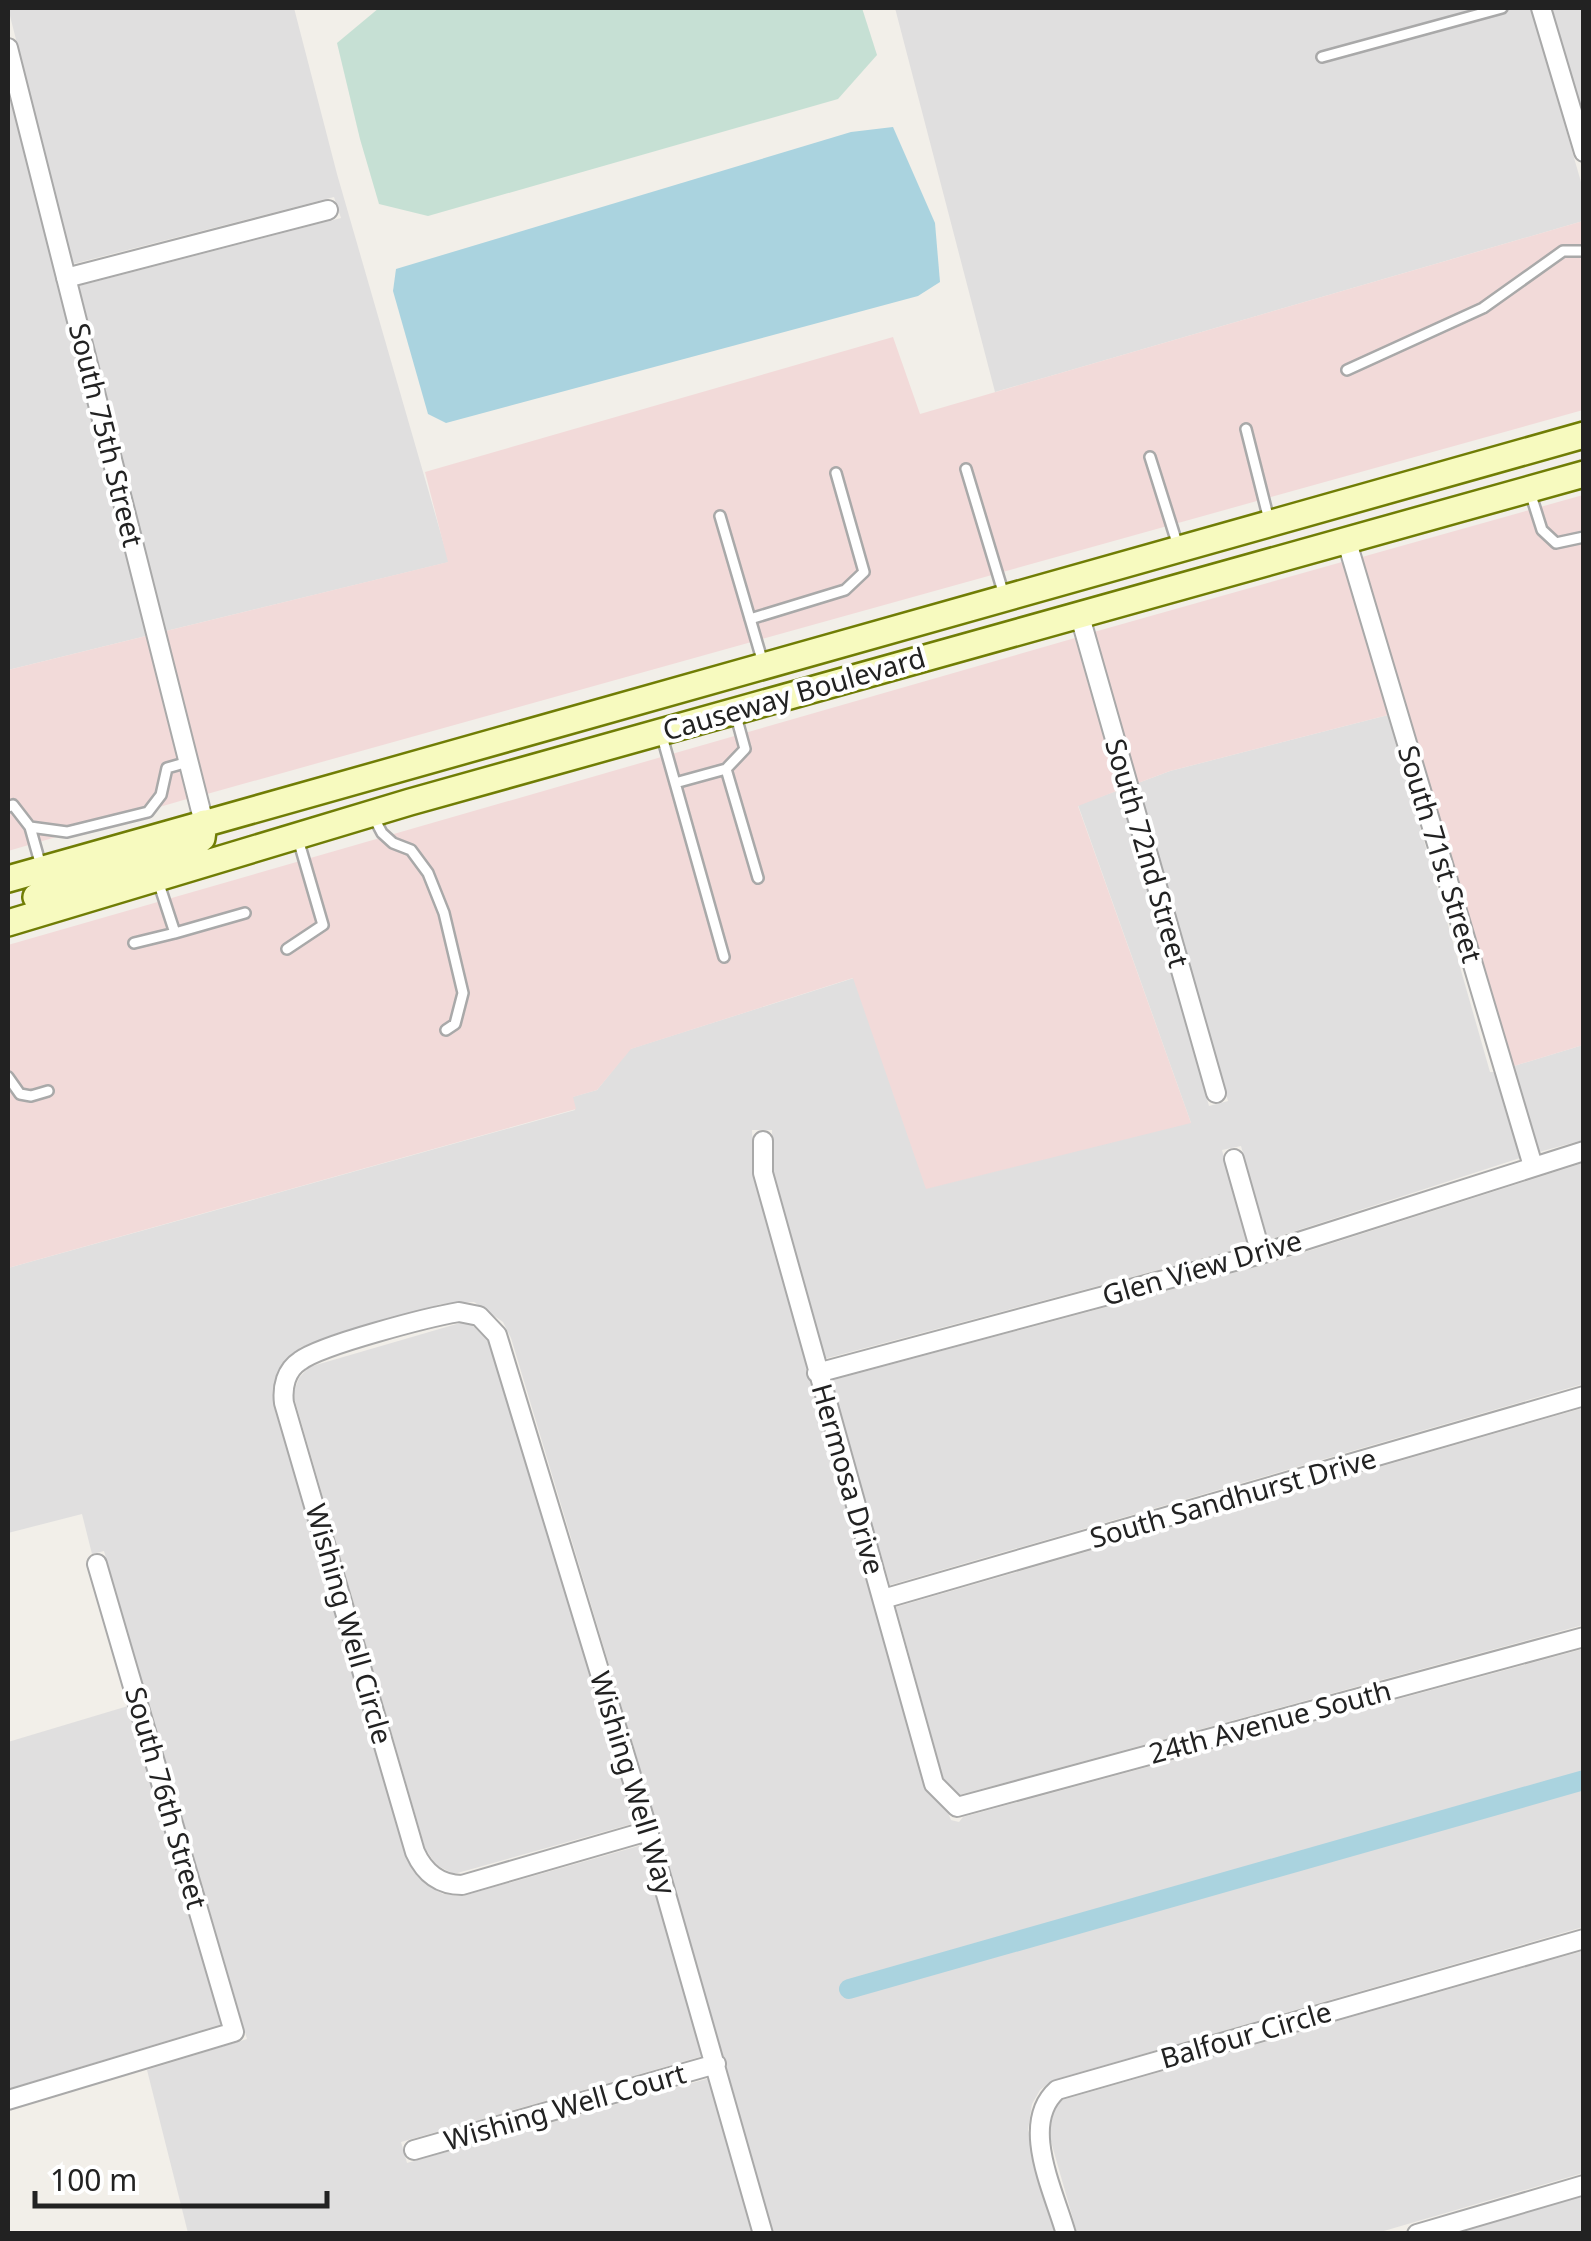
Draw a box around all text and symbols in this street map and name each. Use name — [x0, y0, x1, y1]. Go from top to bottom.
street label: South 75th Street — [61, 319, 153, 551]
street label: Causeway Boulevard — [658, 637, 930, 749]
street label: South 72nd Street — [1097, 734, 1199, 972]
street label: South 71st Street — [1390, 740, 1492, 967]
street label: Glen View Drive — [1098, 1220, 1306, 1314]
street label: Hermosa Drive — [804, 1379, 894, 1579]
street label: South Sandhurst Drive — [1085, 1438, 1380, 1556]
street label: Wishing Well Circle — [297, 1499, 402, 1748]
street label: Wishing Well Way — [582, 1666, 686, 1900]
street label: 24th Avenue South — [1144, 1670, 1395, 1772]
street label: South 76th Street — [117, 1682, 217, 1913]
street label: Balfour Circle — [1156, 1991, 1336, 2077]
street label: Wishing Well Court — [440, 2053, 690, 2159]
scale bar — [35, 2146, 328, 2208]
text: 100 m — [50, 2159, 137, 2200]

